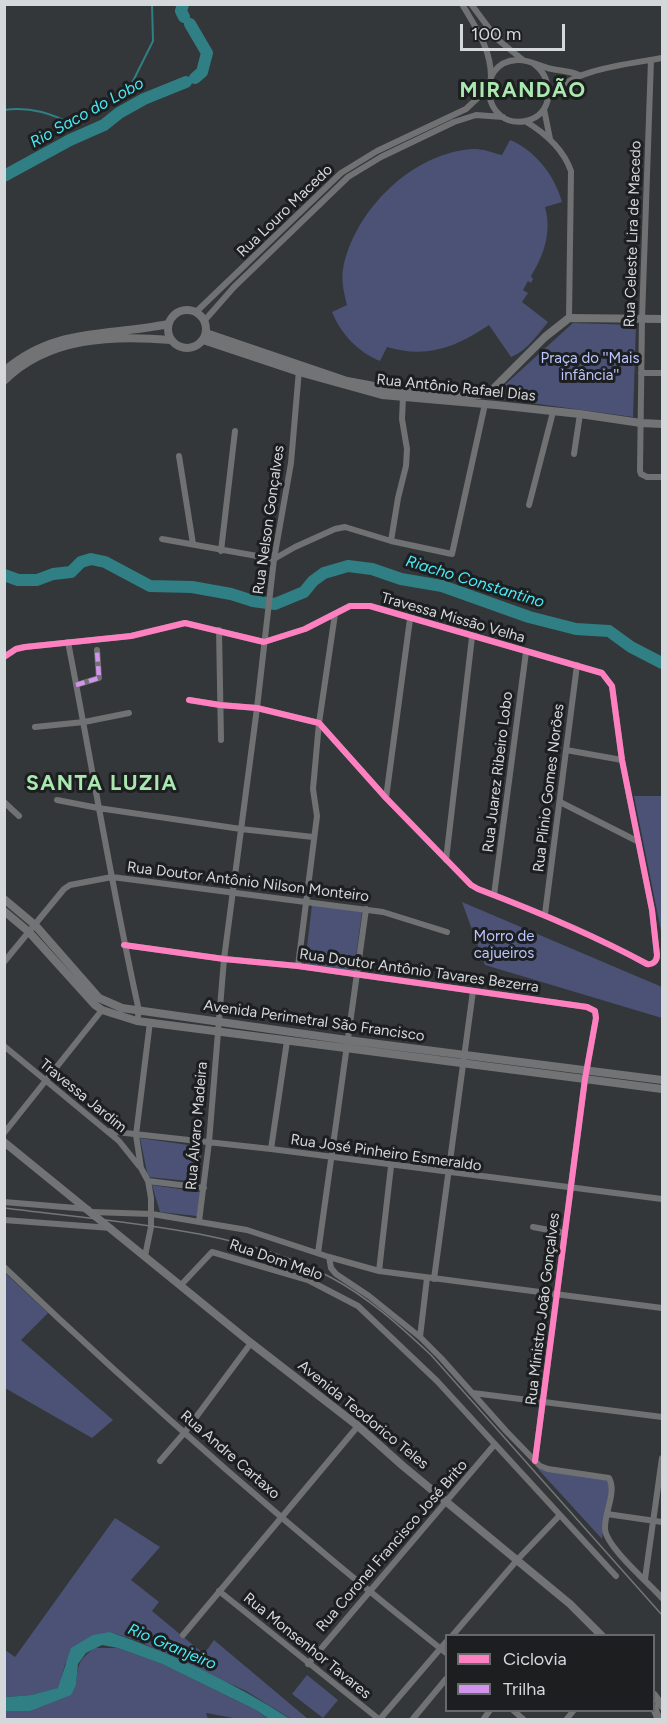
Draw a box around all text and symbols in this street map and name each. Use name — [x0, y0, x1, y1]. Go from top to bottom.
scale bar — [463, 12, 568, 50]
text: 100 m — [471, 23, 521, 45]
water label: Rio Saco do Lobo — [27, 74, 147, 152]
district label: MIRANDÃO — [459, 78, 587, 104]
street label: Rua Celeste Lira de Macedo — [621, 140, 645, 328]
street label: Rua Louro Macedo — [234, 161, 336, 261]
park label: Praça do ''Mais infância'' — [541, 350, 639, 385]
street label: Rua Antônio Rafael Dias — [375, 371, 537, 405]
street label: Rua Nelson Gonçalves — [250, 444, 288, 596]
water label: Riacho Constantino — [403, 552, 547, 612]
street label: Travessa Missão Velha — [379, 589, 527, 647]
street label: Rua Juarez Ribeiro Lobo — [479, 691, 517, 853]
street label: Rua Plinio Gomes Norões — [530, 703, 568, 873]
district label: SANTA LUZIA — [26, 771, 178, 797]
street label: Rua Doutor Antônio Nilson Monteiro — [126, 858, 370, 906]
park label: Morro de cajueiros — [474, 928, 534, 963]
street label: Rua Doutor Antônio Tavares Bezerra — [298, 945, 540, 997]
street label: Avenida Perimetral São Francisco — [202, 997, 426, 1045]
street label: Travessa Jardim — [36, 1055, 130, 1137]
street label: Rua Álvaro Madeira — [182, 1061, 212, 1191]
street label: Rua José Pinheiro Esmeraldo — [289, 1131, 483, 1175]
street label: Rua Ministro João Gonçalves — [522, 1212, 564, 1406]
street label: Rua Dom Melo — [227, 1236, 325, 1284]
street label: Avenida Teodorico Teles — [294, 1357, 432, 1473]
street label: Rua Andre Cartaxo — [177, 1407, 283, 1503]
street label: Rua Coronel Francisco José Brito — [313, 1457, 471, 1635]
street label: Rua Monsenhor Tavares — [240, 1589, 374, 1703]
water label: Rio Granjeiro — [125, 1620, 219, 1674]
legend — [445, 1634, 655, 1712]
text: Ciclovia — [503, 1648, 567, 1670]
text: Trilha — [503, 1678, 546, 1700]

